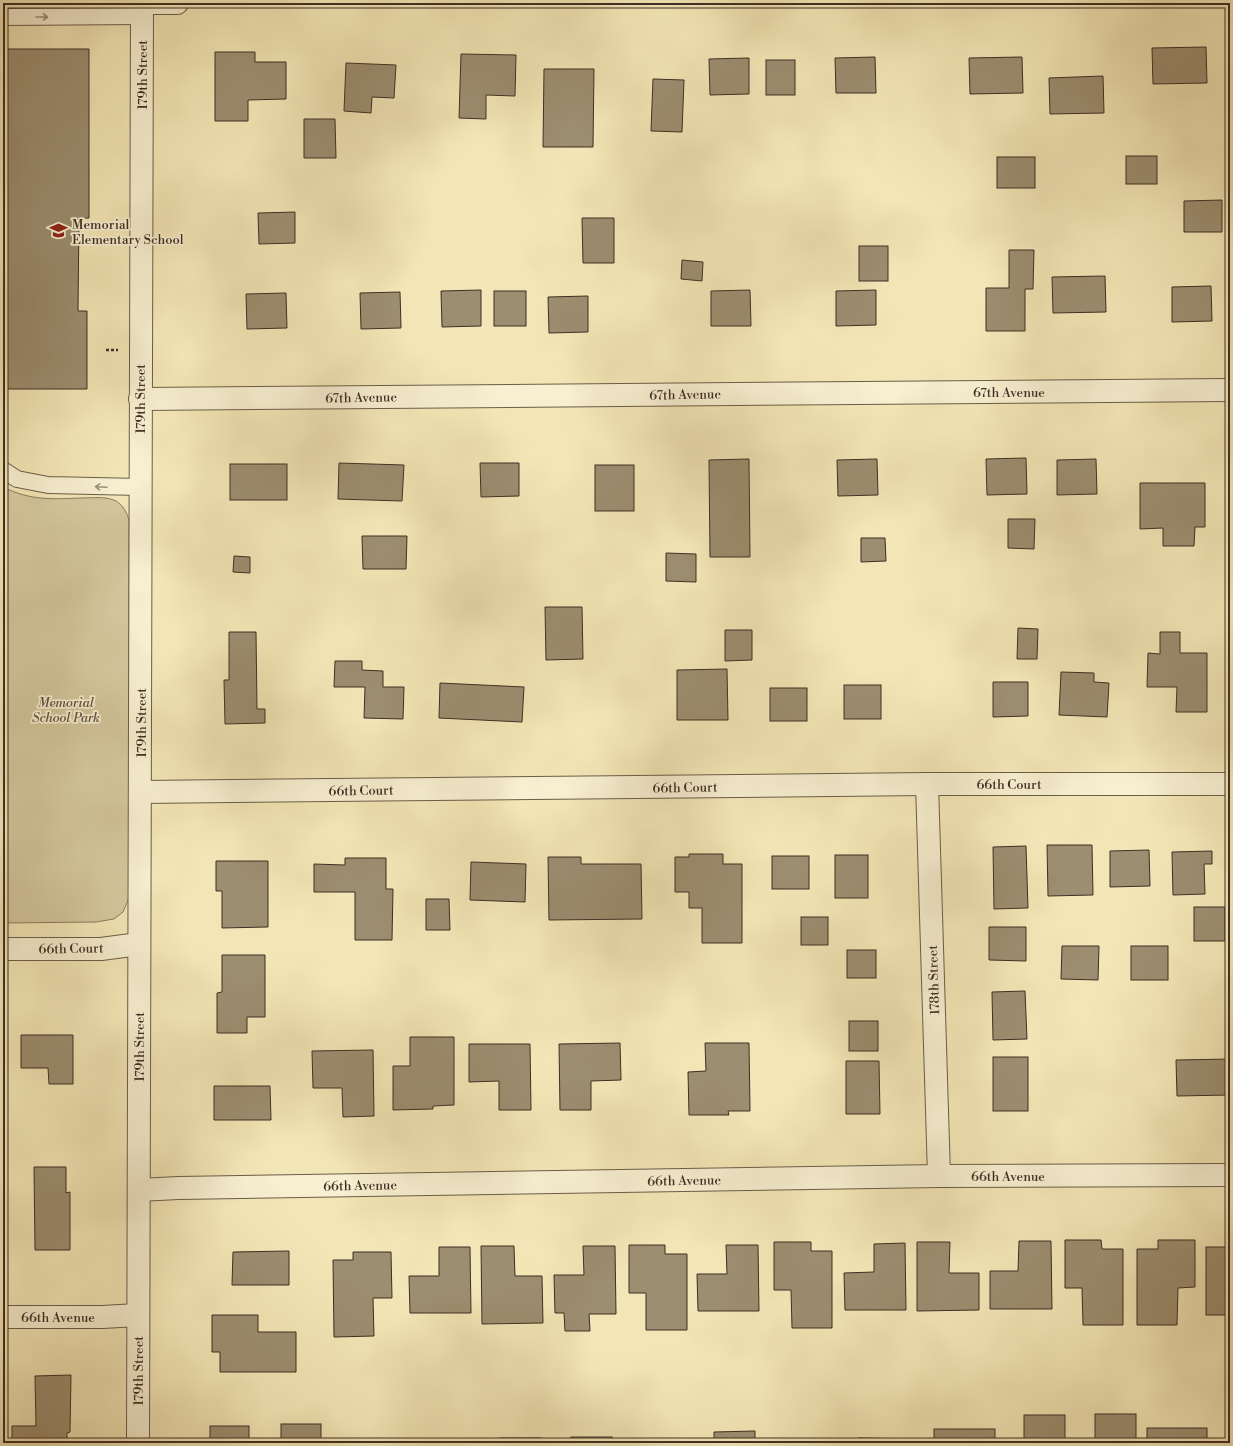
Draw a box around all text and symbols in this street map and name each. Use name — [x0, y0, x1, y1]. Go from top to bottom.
one-way arrow — [35, 13, 48, 21]
street label: 179th Street — [135, 40, 151, 110]
place label: Memorial Elementary School — [72, 217, 184, 248]
school or university icon: Memorial Elementary School — [49, 221, 69, 241]
street label: 179th Street — [133, 364, 149, 434]
street label: 67th Avenue — [973, 385, 1045, 401]
street label: 67th Avenue — [649, 386, 721, 404]
street label: 67th Avenue — [325, 389, 397, 407]
one-way arrow — [95, 483, 108, 491]
street label: 179th Street — [134, 688, 150, 758]
park label: Memorial School Park — [32, 695, 100, 726]
street label: 66th Court — [976, 777, 1042, 793]
street label: 66th Court — [652, 779, 718, 797]
street label: 66th Court — [328, 782, 394, 800]
street label: 66th Court — [38, 940, 104, 958]
street label: 178th Street — [925, 944, 943, 1015]
street label: 179th Street — [132, 1012, 148, 1082]
street label: 66th Avenue — [971, 1169, 1045, 1185]
street label: 66th Avenue — [647, 1172, 721, 1190]
street label: 66th Avenue — [323, 1177, 397, 1195]
street label: 66th Avenue — [21, 1310, 95, 1326]
street label: 179th Street — [131, 1336, 147, 1406]

